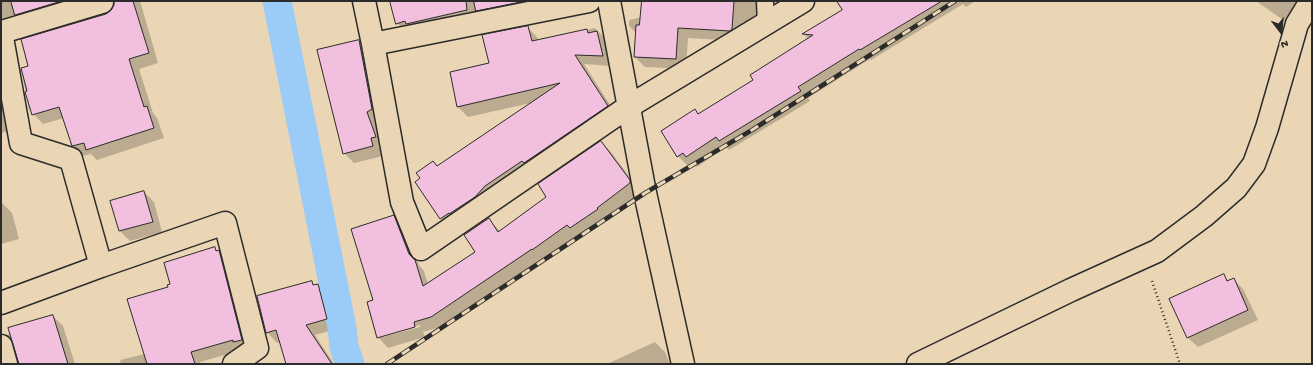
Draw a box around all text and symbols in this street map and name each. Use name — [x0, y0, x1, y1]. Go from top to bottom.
north arrow — [1261, 12, 1301, 52]
text: N — [1279, 37, 1289, 50]

